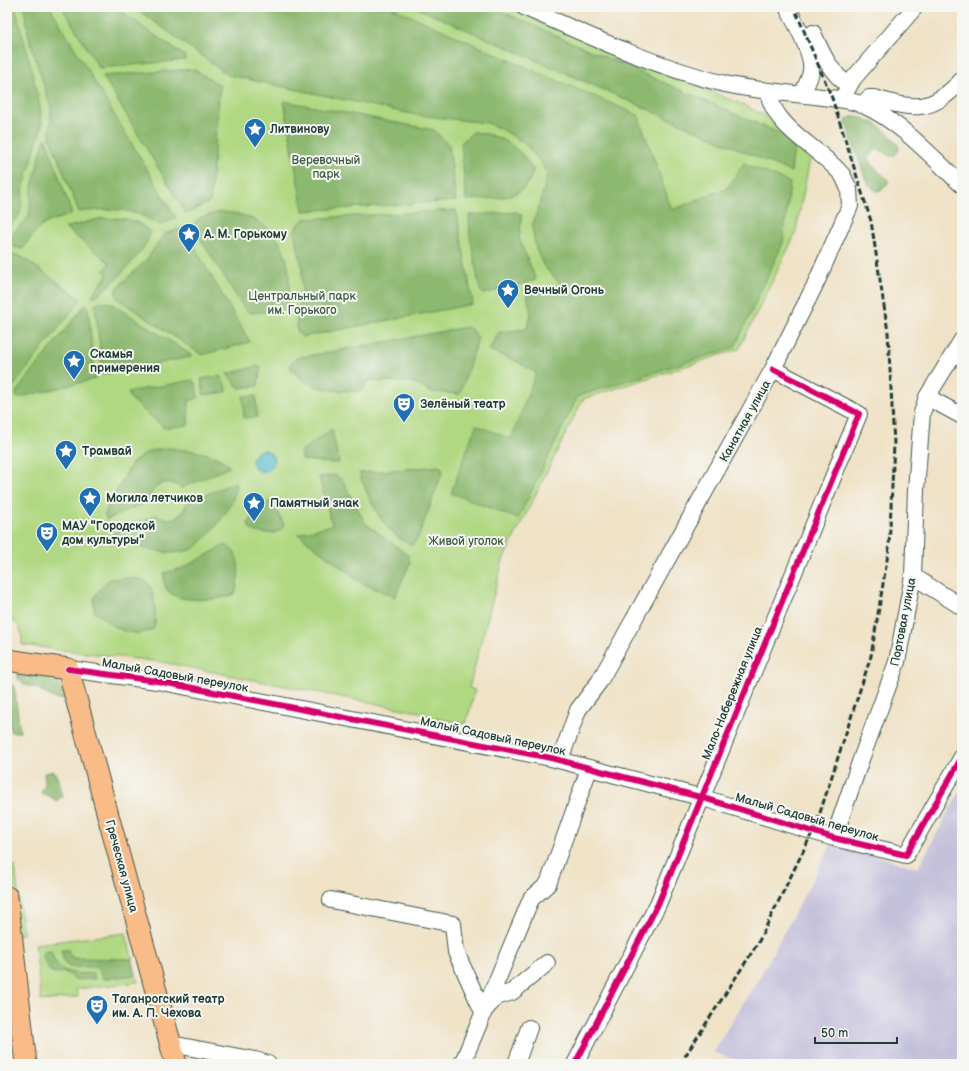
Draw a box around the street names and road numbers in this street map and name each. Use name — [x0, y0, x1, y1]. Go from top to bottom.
street label: Канатная улица — [717, 378, 774, 465]
street label: Портовая улица — [888, 577, 919, 668]
street label: Мало-Набережная улица — [699, 624, 766, 762]
street label: Малый Садовый переулок — [100, 655, 250, 696]
street label: Малый Садовый переулок — [419, 714, 568, 759]
street label: Малый Садовый переулок — [733, 790, 881, 845]
street label: Греческая улица — [102, 818, 141, 914]

